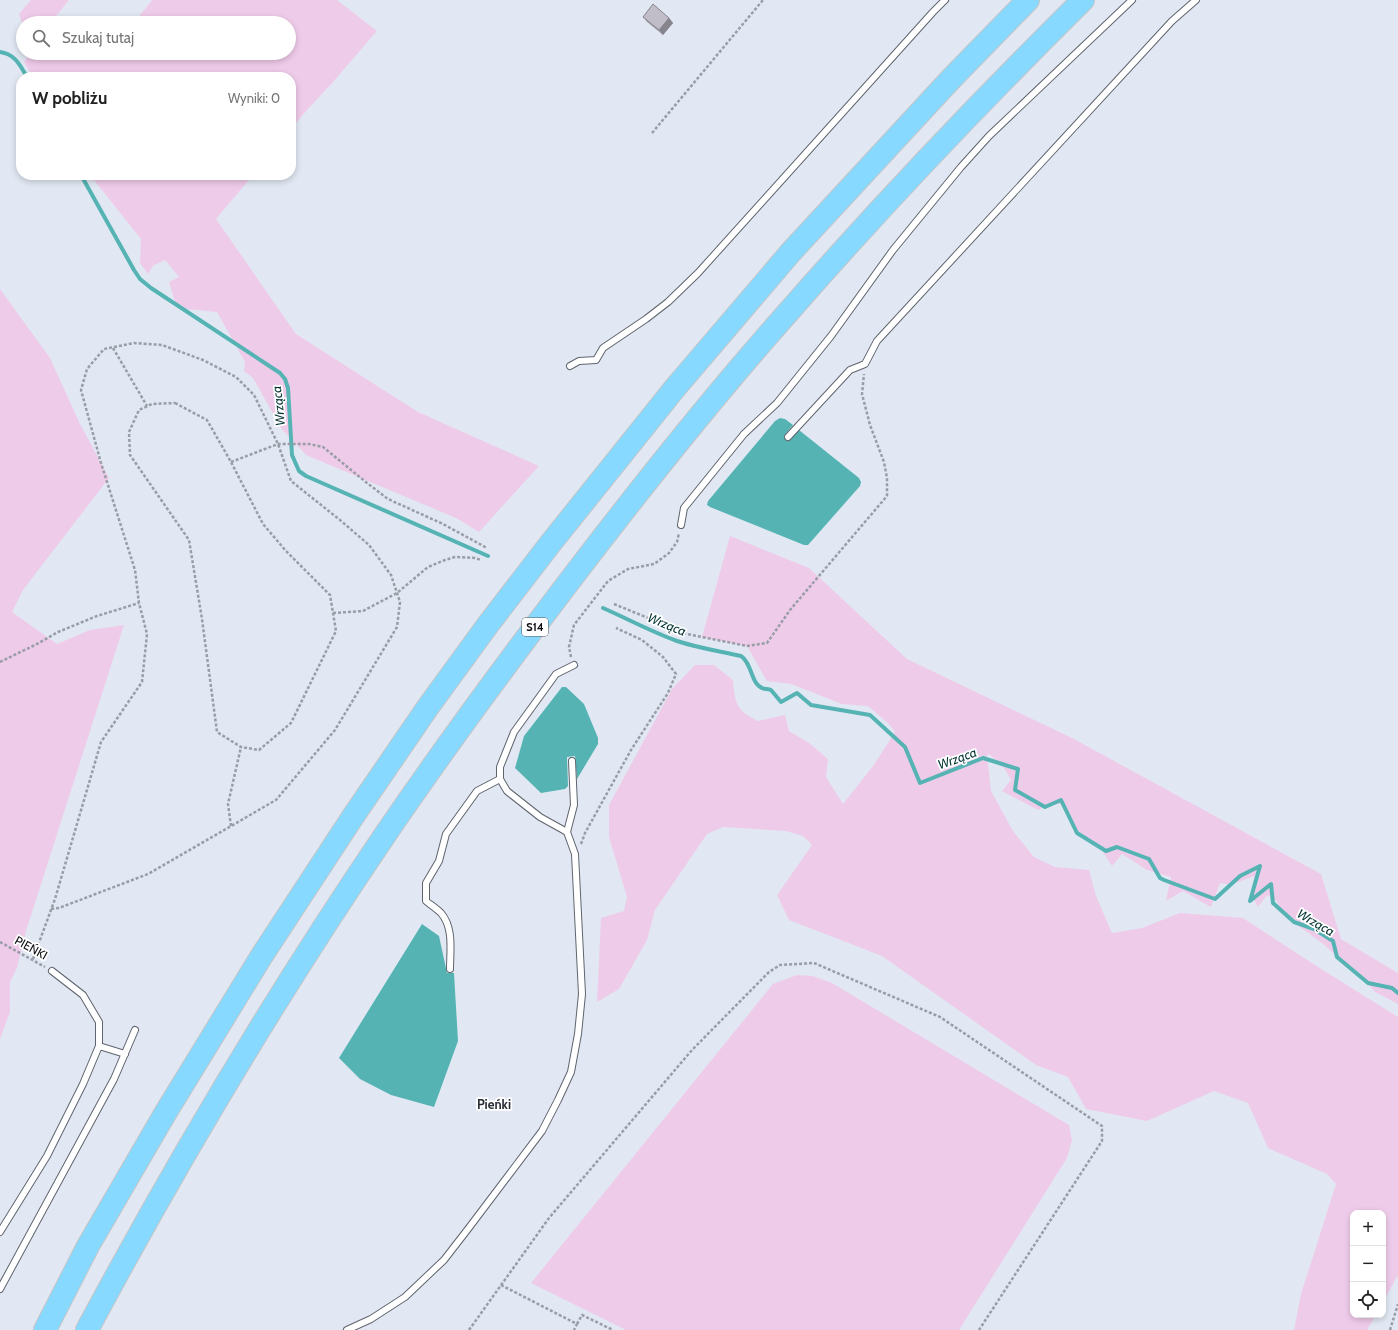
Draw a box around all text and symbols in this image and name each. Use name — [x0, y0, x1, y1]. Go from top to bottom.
search box — [16, 16, 296, 60]
icon: search — [30, 27, 52, 49]
text: Szukaj tutaj — [62, 29, 134, 47]
text: W pobliżu — [32, 88, 107, 108]
text: Wyniki: 0 — [228, 90, 280, 106]
water label: Wrząca — [268, 385, 288, 427]
water label: Wrząca — [645, 609, 689, 639]
road number: S14 — [522, 618, 548, 636]
water label: Wrząca — [935, 744, 979, 772]
water label: Wrząca — [1295, 905, 1337, 939]
street label: PIEŃKI — [12, 933, 50, 963]
district label: Pieńki — [477, 1096, 511, 1112]
map controls — [1350, 1210, 1386, 1318]
button: + — [1350, 1210, 1386, 1246]
button: − — [1350, 1246, 1386, 1282]
button: locate — [1350, 1282, 1386, 1318]

